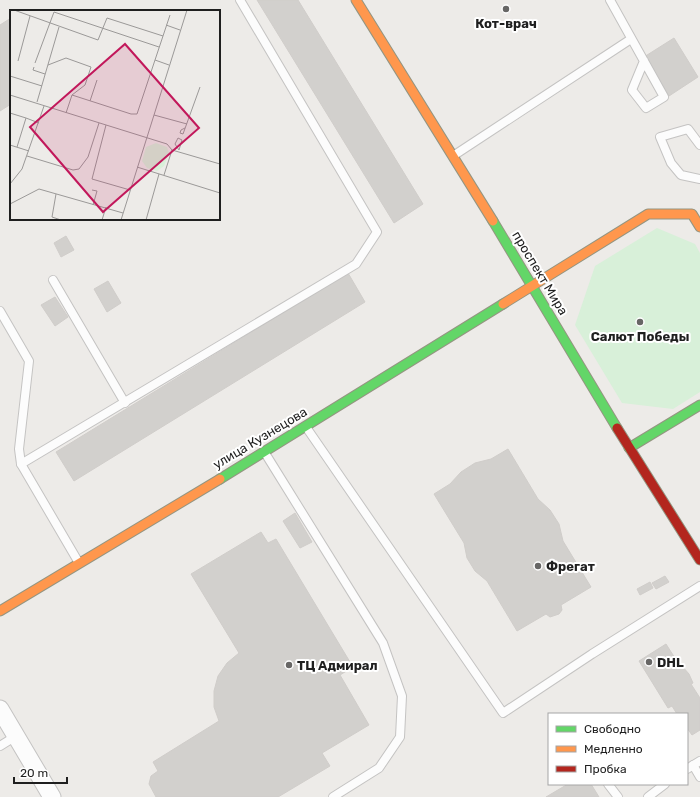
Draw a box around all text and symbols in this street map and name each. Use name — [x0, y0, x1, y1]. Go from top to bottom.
marker: Кот-врач — [501, 4, 511, 14]
inset map — [10, 10, 220, 220]
place label: Кот-врач — [475, 16, 537, 31]
street label: проспект Мира — [509, 228, 571, 318]
marker: Салют Победы — [635, 317, 645, 327]
place label: Салют Победы — [591, 329, 689, 344]
street label: улица Кузнецова — [210, 404, 310, 472]
place label: Фрегат — [546, 559, 595, 574]
marker: Фрегат — [533, 561, 543, 571]
place label: DHL — [657, 655, 684, 670]
marker: DHL — [644, 657, 654, 667]
place label: ТЦ Адмирал — [297, 658, 378, 673]
marker: ТЦ Адмирал — [284, 660, 294, 670]
legend — [548, 713, 688, 785]
text: Свободно — [584, 722, 641, 736]
text: Медленно — [584, 742, 643, 756]
scale bar — [14, 759, 67, 785]
text: Пробка — [584, 762, 627, 776]
text: 20 m — [20, 766, 48, 780]

